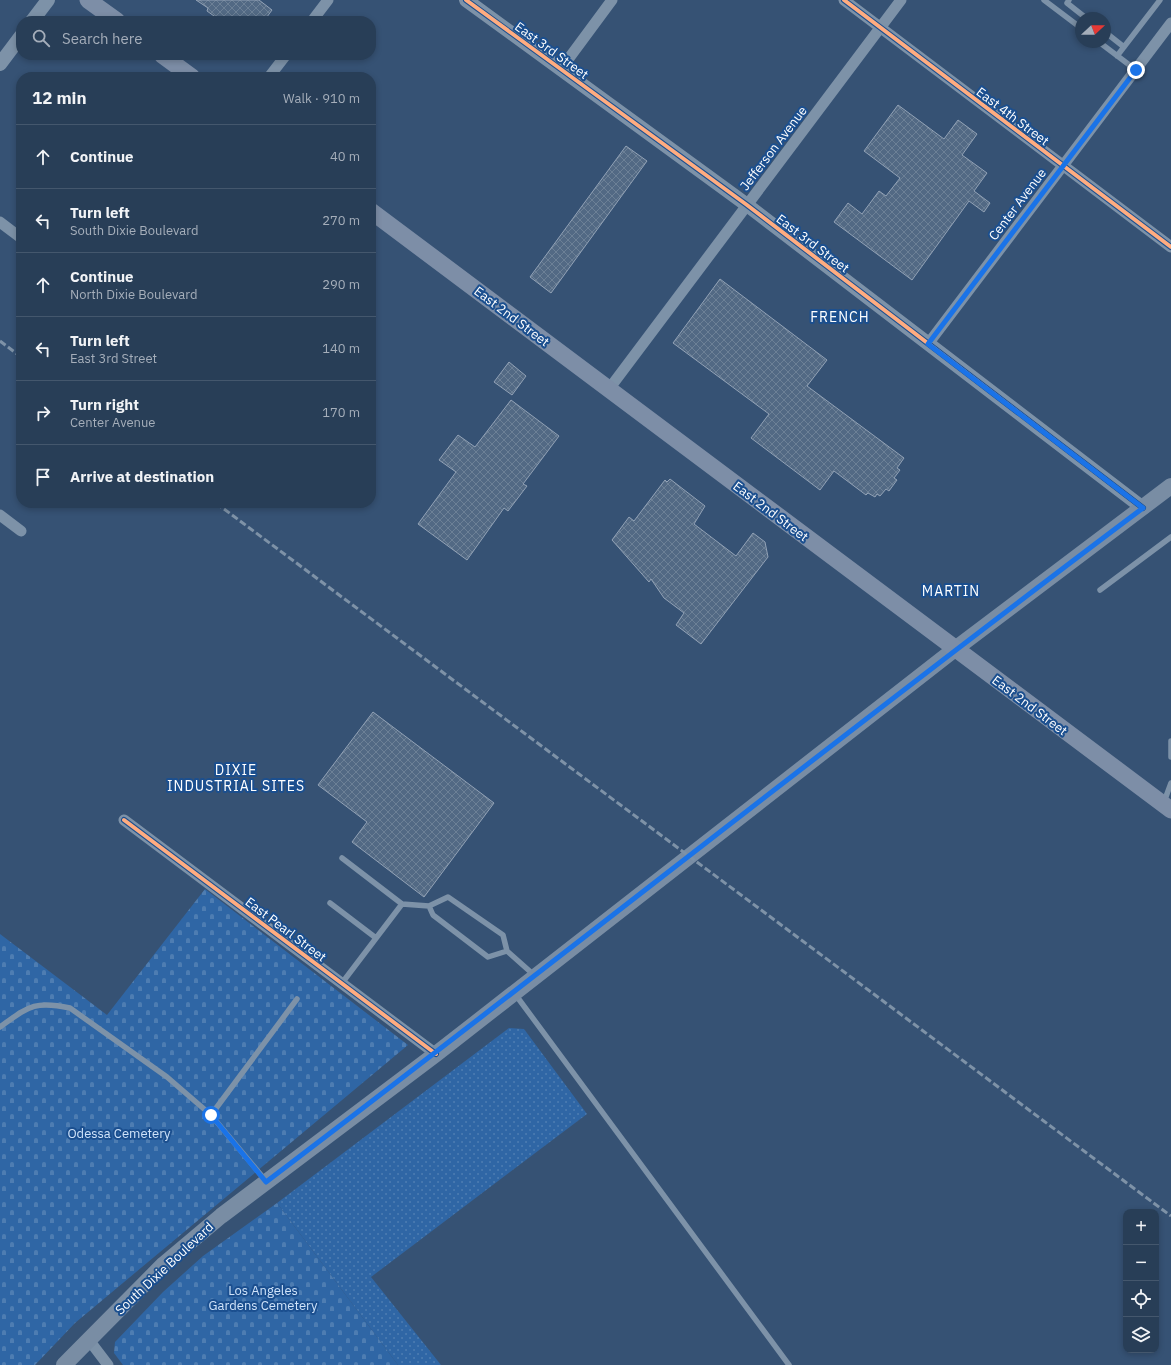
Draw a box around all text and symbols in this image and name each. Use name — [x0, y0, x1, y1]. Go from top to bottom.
north arrow — [1075, 12, 1111, 48]
search box — [16, 16, 376, 60]
street label: East 3rd Street — [511, 18, 592, 83]
icon: search — [30, 27, 52, 49]
text: Search here — [62, 29, 142, 48]
route end — [1127, 61, 1145, 79]
street label: East 4th Street — [973, 83, 1053, 149]
text: 12 min — [32, 87, 87, 109]
text: Walk · 910 m — [283, 90, 360, 107]
street label: Jefferson Avenue — [736, 103, 811, 194]
icon: ahead — [32, 146, 54, 168]
text: Continue — [70, 147, 134, 166]
text: 40 m — [330, 148, 360, 165]
street label: Center Avenue — [985, 165, 1050, 244]
text: Turn left — [70, 203, 130, 222]
icon: left — [32, 210, 54, 232]
street label: East 3rd Street — [773, 210, 853, 276]
text: 270 m — [322, 212, 360, 229]
text: South Dixie Boulevard — [70, 222, 198, 239]
text: Continue — [70, 267, 134, 286]
icon: ahead — [32, 274, 54, 296]
text: 290 m — [322, 276, 360, 293]
street label: East 2nd Street — [471, 283, 553, 350]
text: North Dixie Boulevard — [70, 286, 198, 303]
district label: FRENCH — [810, 308, 870, 326]
text: Turn left — [70, 331, 130, 350]
icon: left — [32, 338, 54, 360]
text: 140 m — [322, 340, 360, 357]
text: East 3rd Street — [70, 350, 157, 367]
text: Turn right — [70, 395, 139, 414]
icon: right — [32, 402, 54, 424]
text: 170 m — [322, 404, 360, 421]
text: Center Avenue — [70, 414, 156, 431]
icon: arrive — [32, 466, 54, 488]
text: Arrive at destination — [70, 467, 214, 486]
street label: East 2nd Street — [730, 478, 812, 545]
district label: MARTIN — [922, 582, 980, 600]
street label: East 2nd Street — [989, 672, 1071, 739]
district label: DIXIE INDUSTRIAL SITES — [167, 761, 305, 795]
street label: East Pearl Street — [242, 893, 330, 965]
route start — [202, 1106, 220, 1124]
park label: Odessa Cemetery — [67, 1125, 171, 1142]
map controls — [1123, 1209, 1159, 1353]
button: + — [1123, 1209, 1159, 1245]
street label: South Dixie Boulevard — [112, 1218, 217, 1318]
button: − — [1123, 1245, 1159, 1281]
button: locate — [1123, 1281, 1159, 1317]
park label: Los Angeles Gardens Cemetery — [209, 1282, 318, 1314]
button: layers — [1123, 1317, 1159, 1353]

